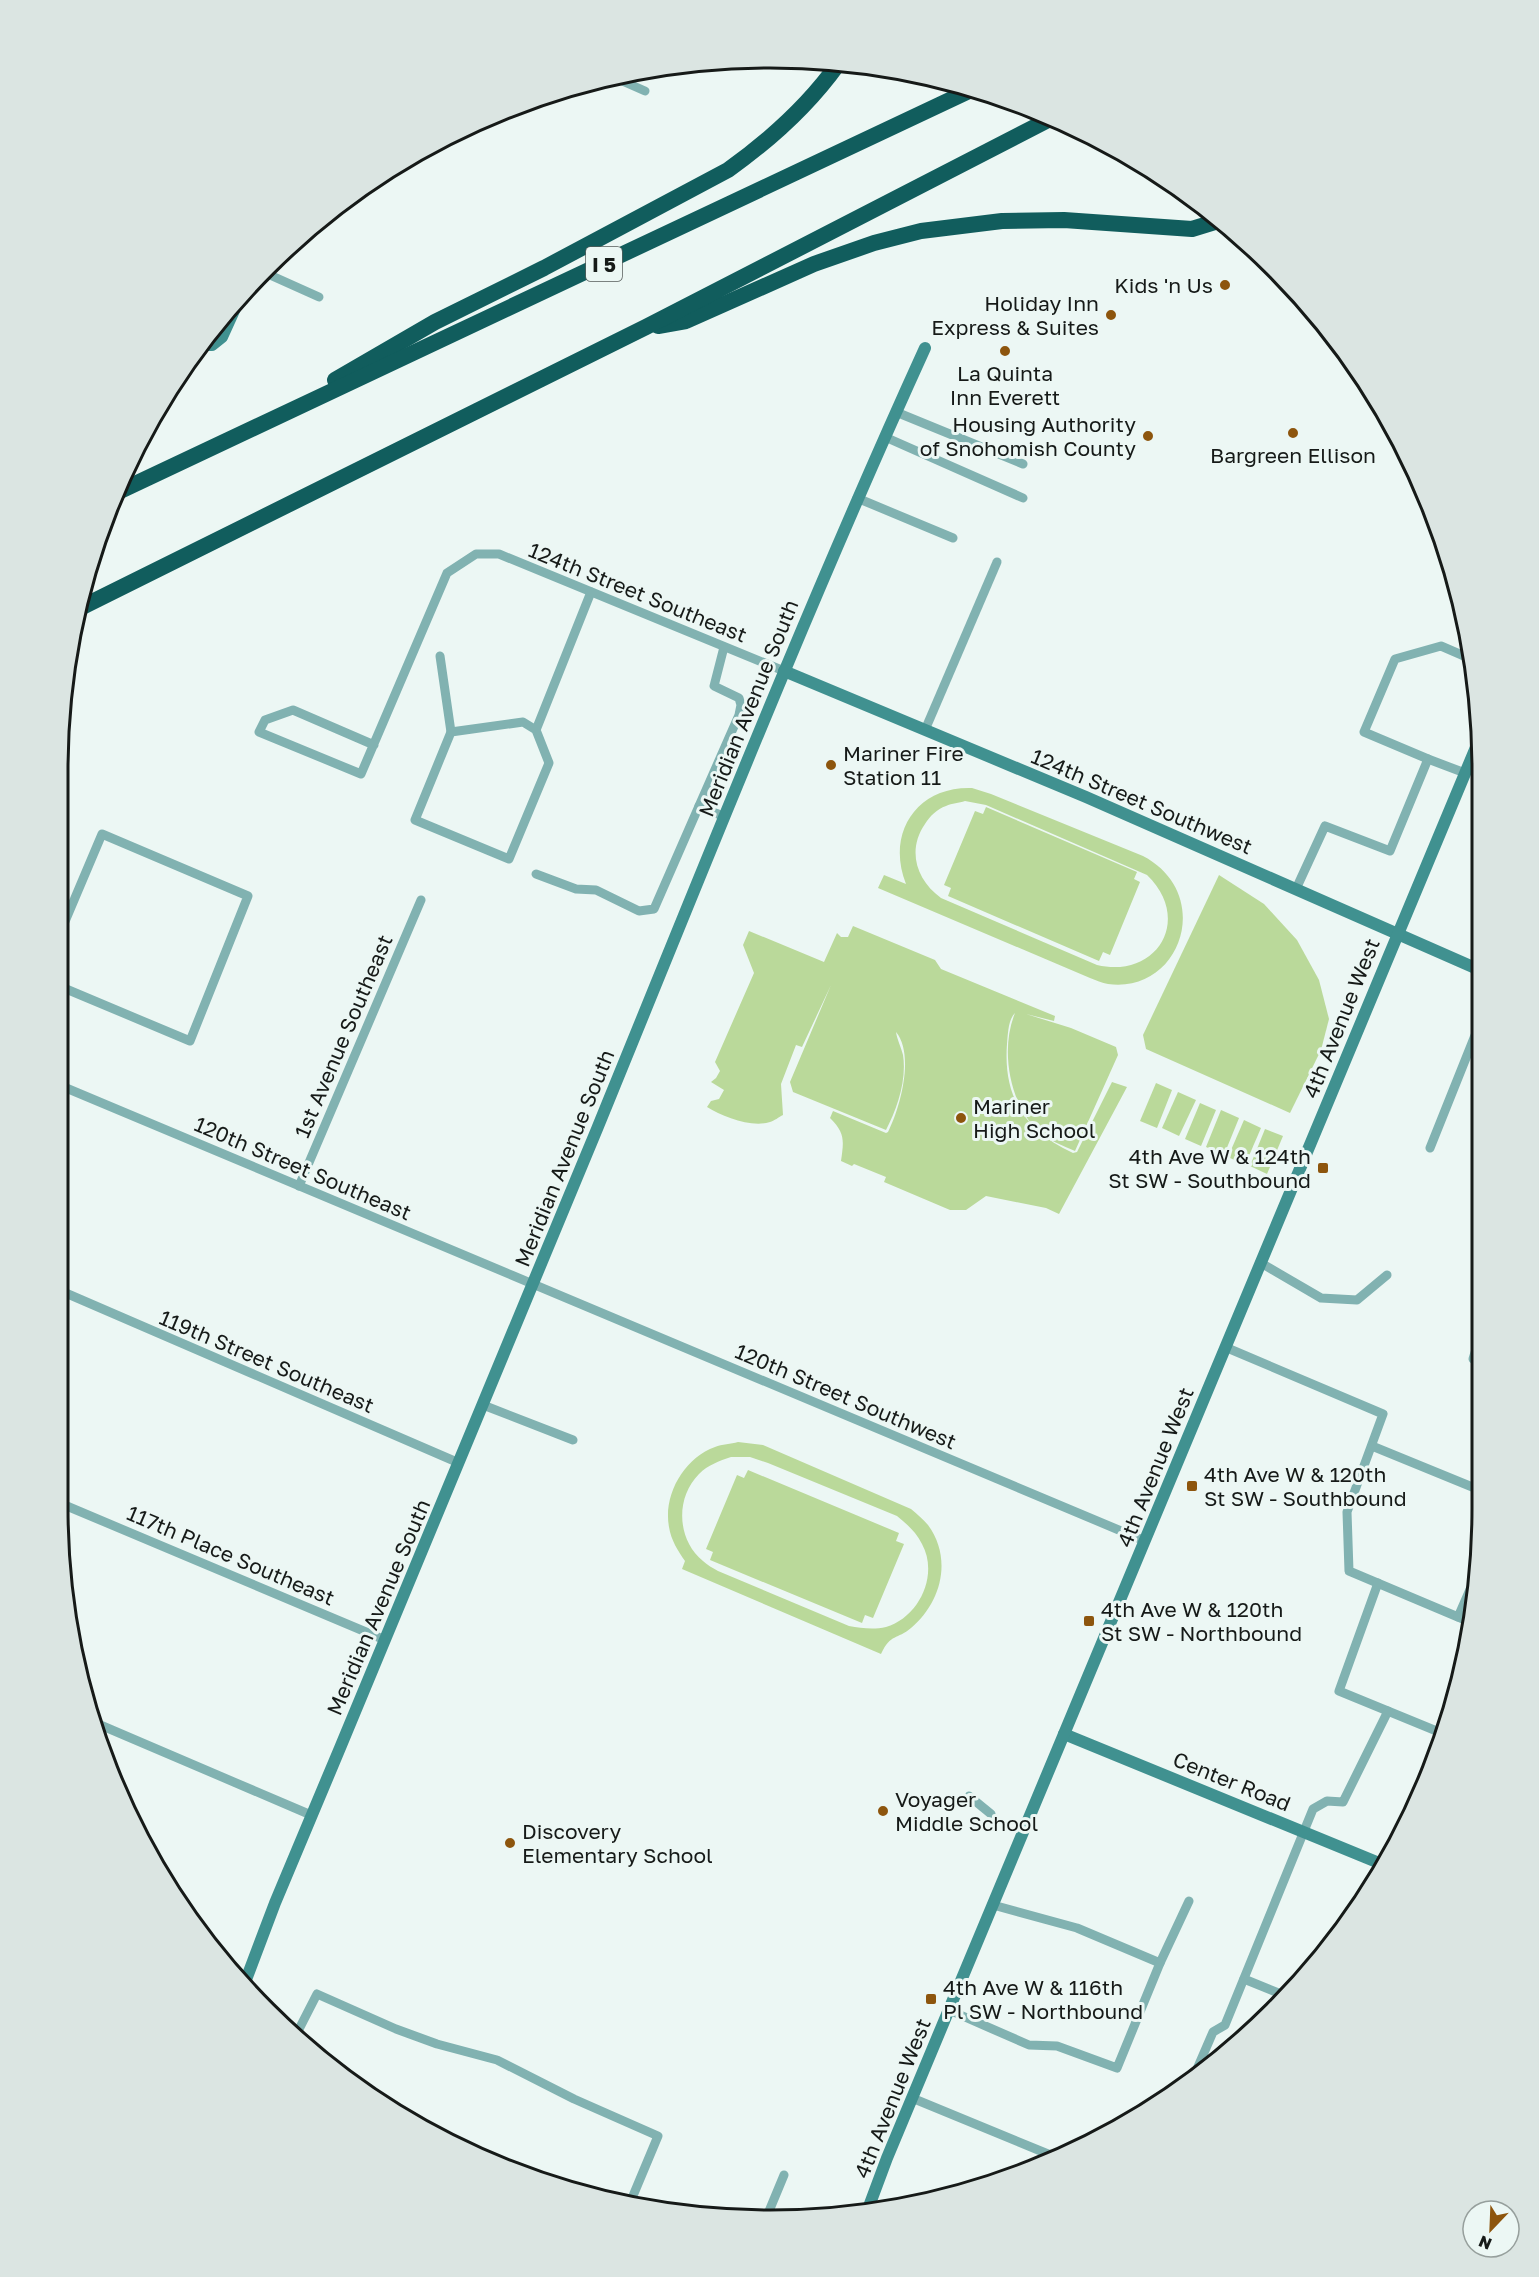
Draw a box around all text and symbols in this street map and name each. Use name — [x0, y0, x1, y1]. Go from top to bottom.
road number: I 5 — [586, 247, 622, 281]
place label: Kids 'n Us — [1114, 272, 1213, 298]
marker: Kids 'n Us — [1218, 278, 1232, 292]
place label: Holiday Inn Express & Suites — [931, 290, 1099, 340]
marker: Holiday Inn Express & Suites — [1104, 308, 1118, 322]
marker: La Quinta Inn Everett — [998, 344, 1012, 358]
place label: La Quinta Inn Everett — [950, 360, 1060, 410]
place label: Housing Authority of Snohomish County — [920, 411, 1136, 461]
marker: Bargreen Ellison — [1286, 426, 1300, 440]
marker: Housing Authority of Snohomish County — [1141, 429, 1155, 443]
place label: Bargreen Ellison — [1210, 442, 1376, 468]
street label: 124th Street Southeast — [525, 536, 751, 648]
street label: Meridian Avenue South — [692, 596, 804, 820]
place label: Mariner Fire Station 11 — [843, 740, 964, 790]
street label: 124th Street Southwest — [1028, 743, 1256, 859]
marker: Mariner Fire Station 11 — [824, 758, 838, 772]
street label: 1st Avenue Southeast — [288, 931, 398, 1141]
street label: 4th Avenue West — [1297, 934, 1385, 1102]
street label: Meridian Avenue South — [508, 1046, 620, 1270]
place label: Mariner High School — [973, 1093, 1095, 1143]
street label: 120th Street Southeast — [191, 1111, 415, 1225]
marker: Mariner High School — [954, 1111, 968, 1125]
place label: 4th Ave W & 124th St SW - Southbound — [1108, 1143, 1311, 1193]
marker: 4th Ave W & 124th St SW - Southbound — [1316, 1161, 1330, 1175]
street label: 119th Street Southeast — [156, 1304, 378, 1418]
street label: 120th Street Southwest — [732, 1338, 960, 1454]
street label: 4th Avenue West — [1111, 1383, 1199, 1551]
place label: 4th Ave W & 120th St SW - Southbound — [1204, 1461, 1407, 1511]
marker: 4th Ave W & 120th St SW - Southbound — [1185, 1479, 1199, 1493]
street label: Meridian Avenue South — [321, 1495, 435, 1719]
street label: 117th Place Southeast — [123, 1499, 339, 1611]
place label: 4th Ave W & 120th St SW - Northbound — [1101, 1596, 1302, 1646]
marker: 4th Ave W & 120th St SW - Northbound — [1082, 1614, 1096, 1628]
street label: Center Road — [1169, 1746, 1295, 1816]
place label: Voyager Middle School — [895, 1786, 1038, 1836]
marker: Voyager Middle School — [876, 1804, 890, 1818]
place label: Discovery Elementary School — [522, 1818, 713, 1868]
marker: Discovery Elementary School — [503, 1836, 517, 1850]
place label: 4th Ave W & 116th Pl SW - Northbound — [943, 1974, 1143, 2024]
marker: 4th Ave W & 116th Pl SW - Northbound — [924, 1992, 938, 2006]
street label: 4th Avenue West — [848, 2014, 936, 2182]
north arrow — [1461, 2199, 1521, 2259]
text: N — [1476, 2231, 1495, 2254]

